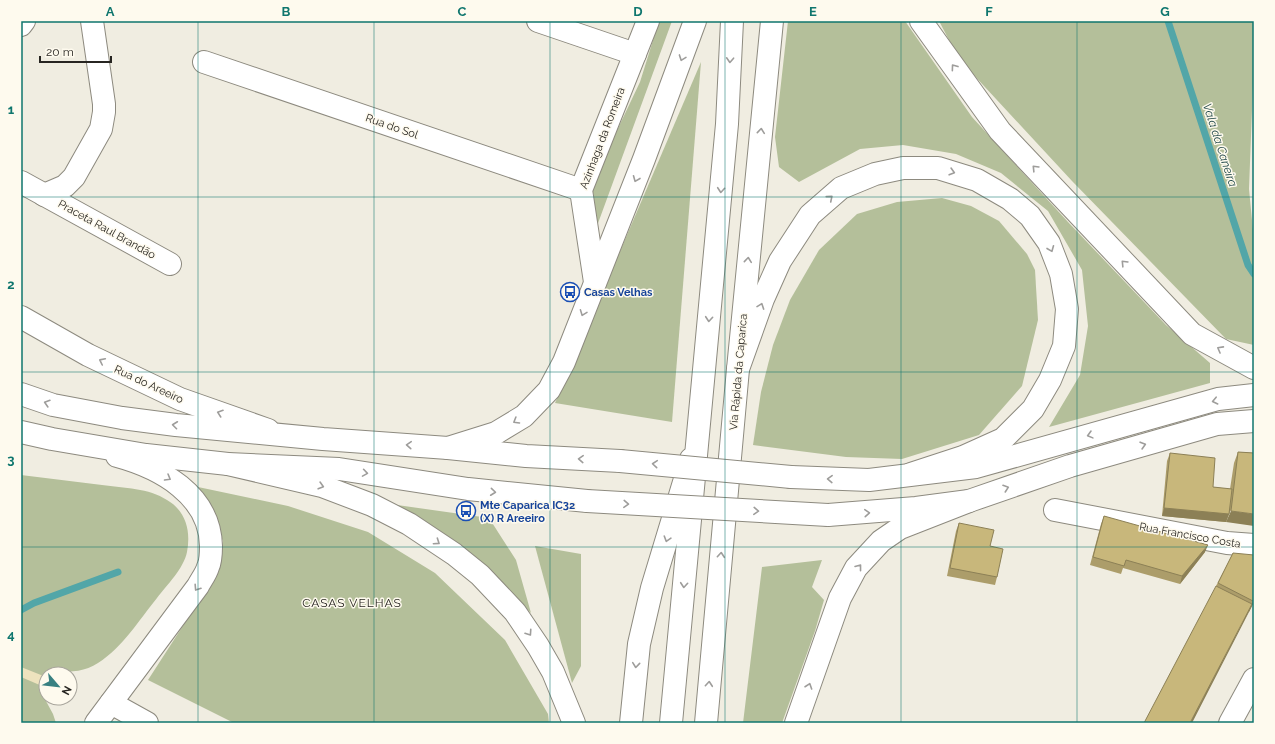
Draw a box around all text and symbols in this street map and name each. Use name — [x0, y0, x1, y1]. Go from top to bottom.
text: A — [106, 4, 115, 19]
text: B — [282, 4, 291, 19]
text: C — [458, 4, 467, 19]
text: D — [633, 4, 643, 19]
text: E — [809, 4, 817, 19]
text: F — [985, 4, 993, 19]
text: G — [1160, 4, 1170, 19]
scale bar — [40, 38, 111, 64]
text: 20 m — [46, 45, 74, 59]
one-way arrow — [678, 54, 686, 61]
one-way arrow — [726, 57, 735, 63]
one-way arrow — [951, 64, 959, 71]
street label: Azinhaga da Romeira — [577, 86, 628, 191]
text: 1 — [8, 102, 15, 117]
water label: Vala da Caneira — [1200, 102, 1240, 188]
street label: Rua do Sol — [364, 111, 420, 142]
one-way arrow — [756, 128, 765, 134]
one-way arrow — [1032, 165, 1040, 173]
one-way arrow — [948, 167, 955, 176]
one-way arrow — [633, 176, 641, 183]
one-way arrow — [716, 187, 725, 193]
one-way arrow — [825, 195, 833, 202]
street label: Praceta Raul Brandão — [56, 197, 158, 262]
one-way arrow — [1047, 246, 1055, 253]
one-way arrow — [744, 257, 753, 263]
one-way arrow — [1122, 260, 1129, 268]
text: 2 — [7, 277, 15, 292]
bus stop icon: Casas Velhas — [559, 281, 581, 303]
place label: Casas Velhas — [584, 286, 653, 299]
one-way arrow — [756, 302, 764, 309]
one-way arrow — [579, 310, 587, 317]
street label: Via Rápida da Caparica — [727, 313, 750, 431]
one-way arrow — [704, 316, 713, 322]
one-way arrow — [1217, 347, 1224, 354]
one-way arrow — [98, 359, 106, 366]
street label: Rua do Areeiro — [112, 363, 186, 406]
one-way arrow — [1212, 396, 1219, 404]
one-way arrow — [44, 399, 51, 408]
one-way arrow — [217, 410, 224, 418]
one-way arrow — [513, 416, 520, 424]
one-way arrow — [172, 421, 178, 430]
one-way arrow — [1087, 430, 1094, 439]
one-way arrow — [406, 441, 412, 450]
one-way arrow — [1140, 441, 1147, 450]
text: 3 — [7, 452, 15, 467]
one-way arrow — [578, 455, 584, 463]
one-way arrow — [652, 460, 658, 469]
one-way arrow — [361, 468, 368, 477]
one-way arrow — [164, 473, 171, 480]
one-way arrow — [827, 475, 833, 483]
one-way arrow — [317, 481, 324, 490]
one-way arrow — [1002, 484, 1009, 493]
one-way arrow — [490, 487, 496, 496]
place label: Mte Caparica IC32 (X) R Areeiro — [480, 499, 575, 525]
one-way arrow — [623, 499, 629, 508]
bus stop icon: Mte Caparica IC32 (X) R Areeiro — [455, 500, 477, 522]
one-way arrow — [753, 507, 759, 516]
one-way arrow — [864, 508, 870, 517]
street label: Rua Francisco Costa — [1138, 520, 1242, 551]
one-way arrow — [663, 535, 672, 542]
one-way arrow — [433, 537, 440, 545]
one-way arrow — [716, 552, 725, 558]
one-way arrow — [854, 564, 861, 571]
one-way arrow — [679, 582, 688, 588]
one-way arrow — [194, 584, 201, 591]
district label: CASAS VELHAS — [302, 596, 402, 610]
text: 4 — [7, 627, 15, 642]
one-way arrow — [524, 628, 531, 635]
one-way arrow — [632, 662, 641, 668]
north arrow — [38, 666, 78, 706]
one-way arrow — [705, 681, 714, 687]
one-way arrow — [805, 683, 813, 690]
text: N — [59, 684, 74, 697]

